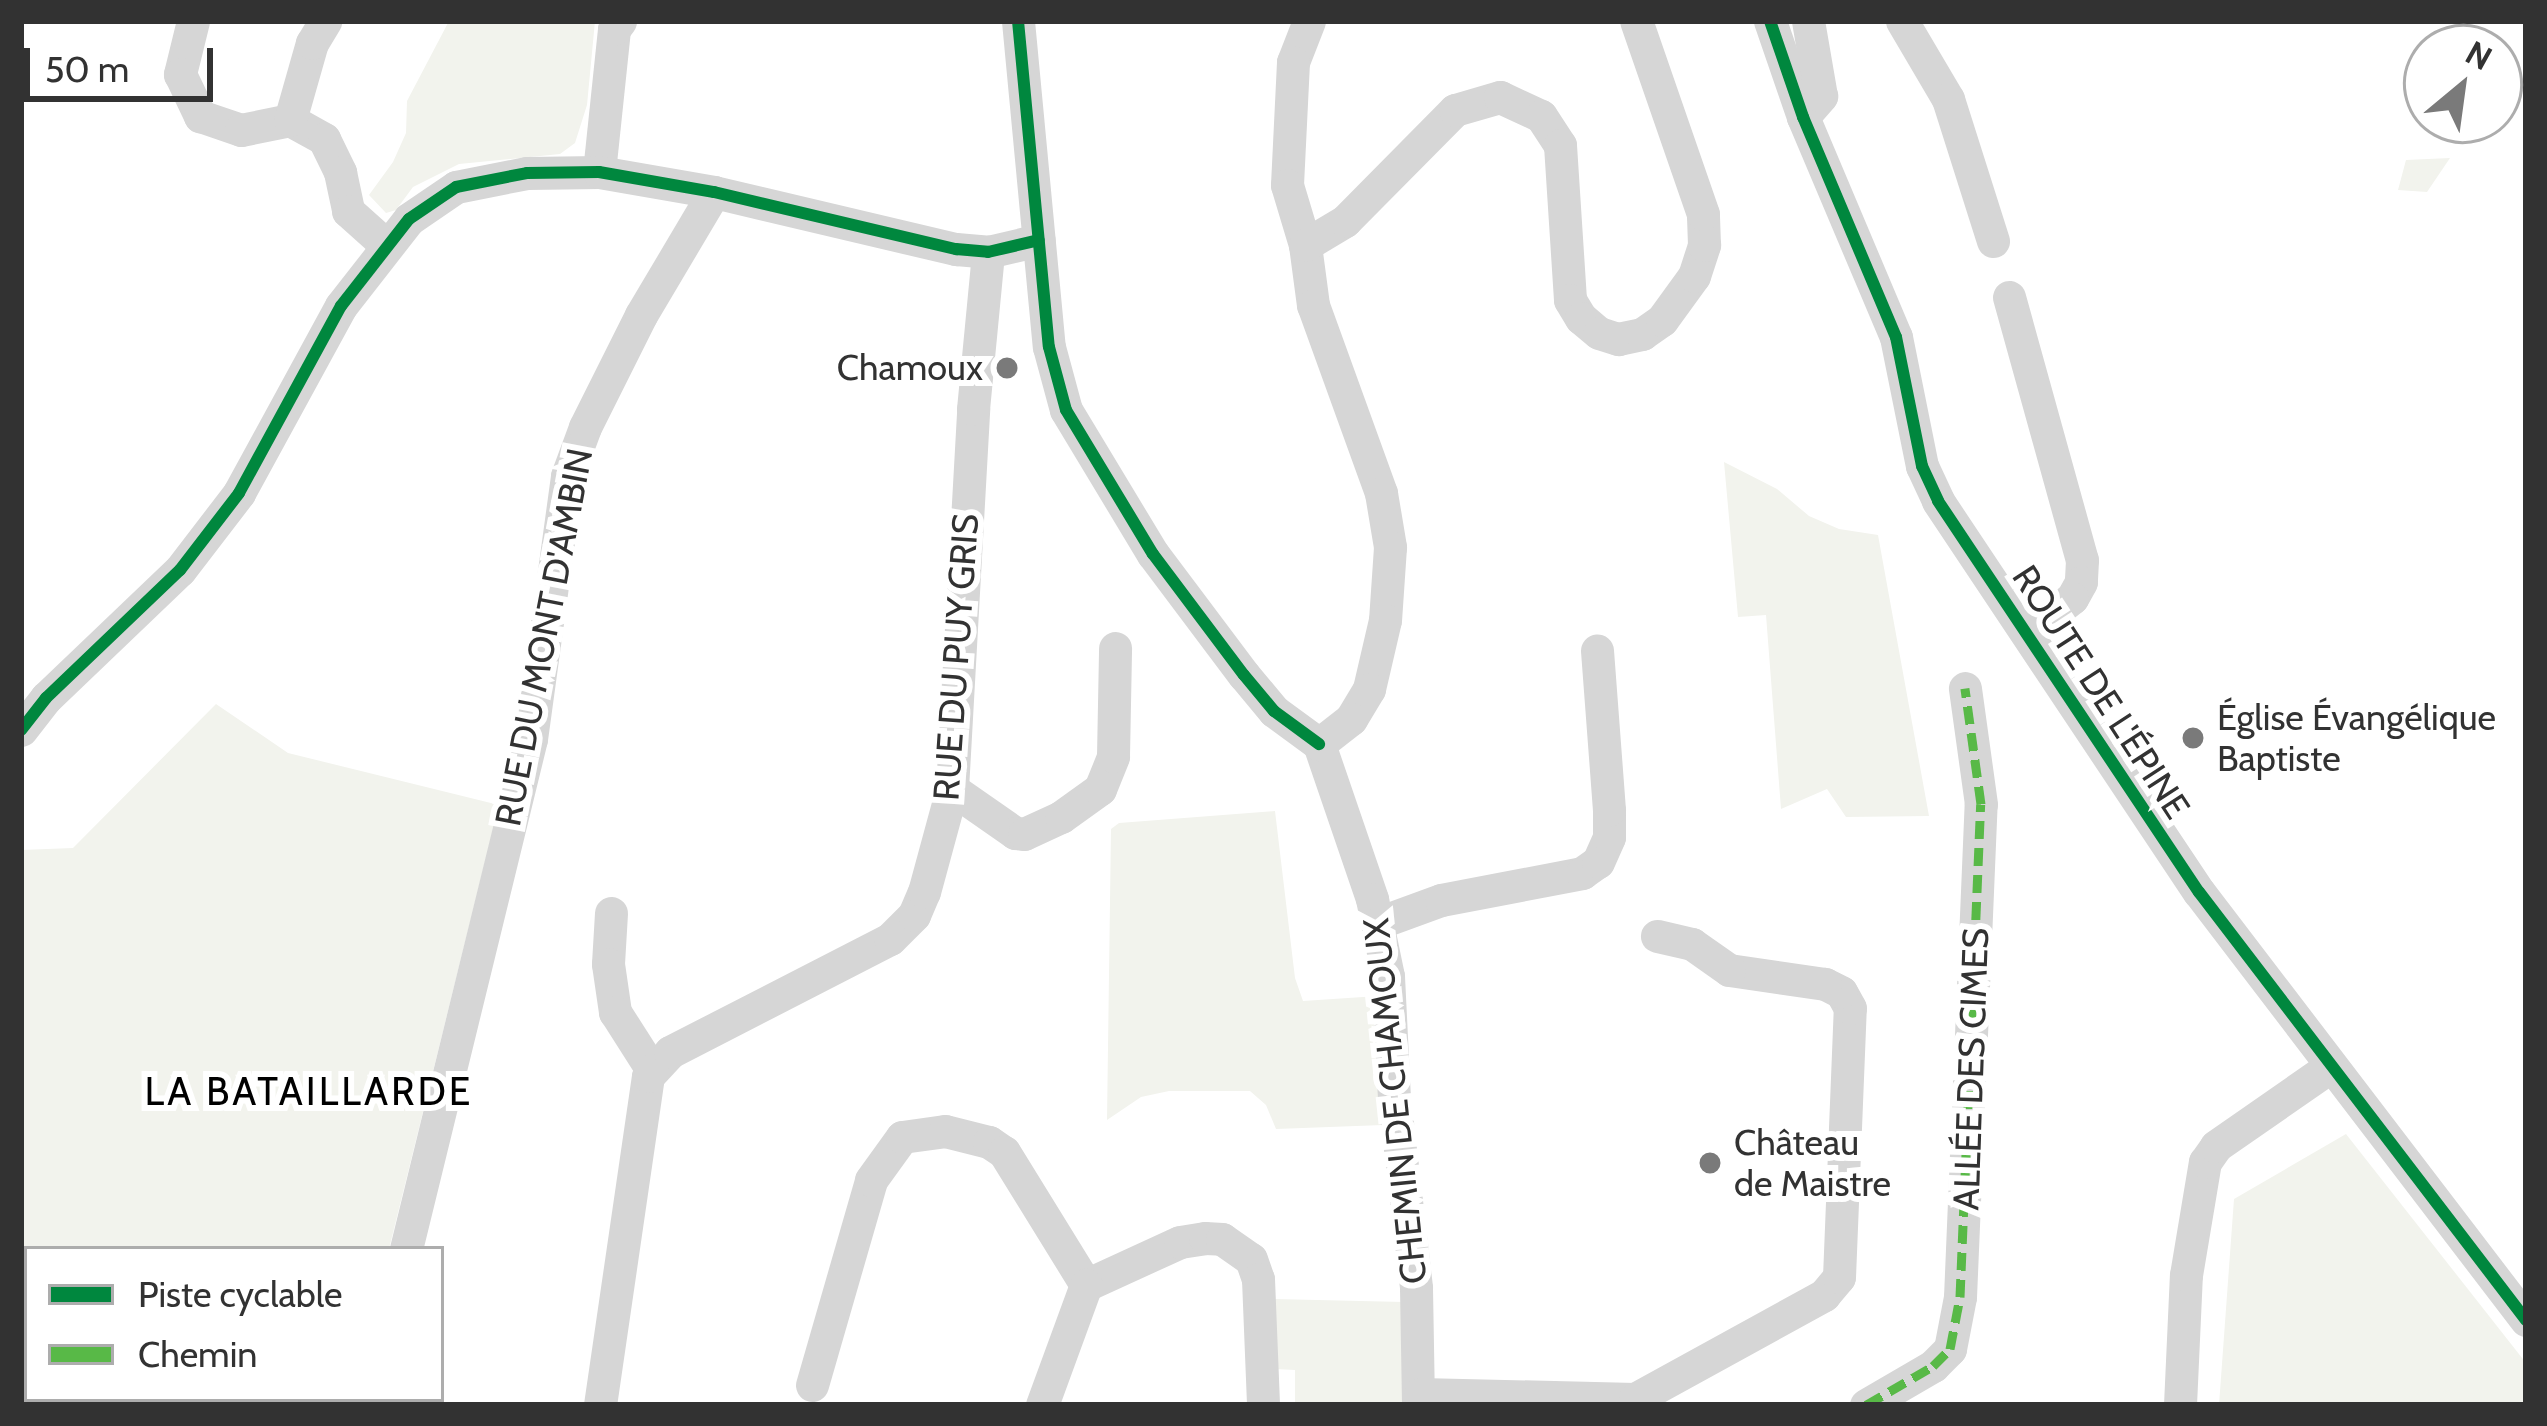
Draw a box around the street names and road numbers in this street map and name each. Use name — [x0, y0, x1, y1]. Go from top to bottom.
street label: RUE DU MONT D'AMBIN — [486, 445, 602, 829]
street label: RUE DU PUY GRIS — [924, 512, 988, 802]
street label: ROUTE DE L'ÉPINE — [2003, 557, 2199, 827]
street label: CHEMIN DE CHAMOUX — [1354, 916, 1436, 1286]
street label: ALLÉE DES CIMES — [1944, 927, 1998, 1211]

